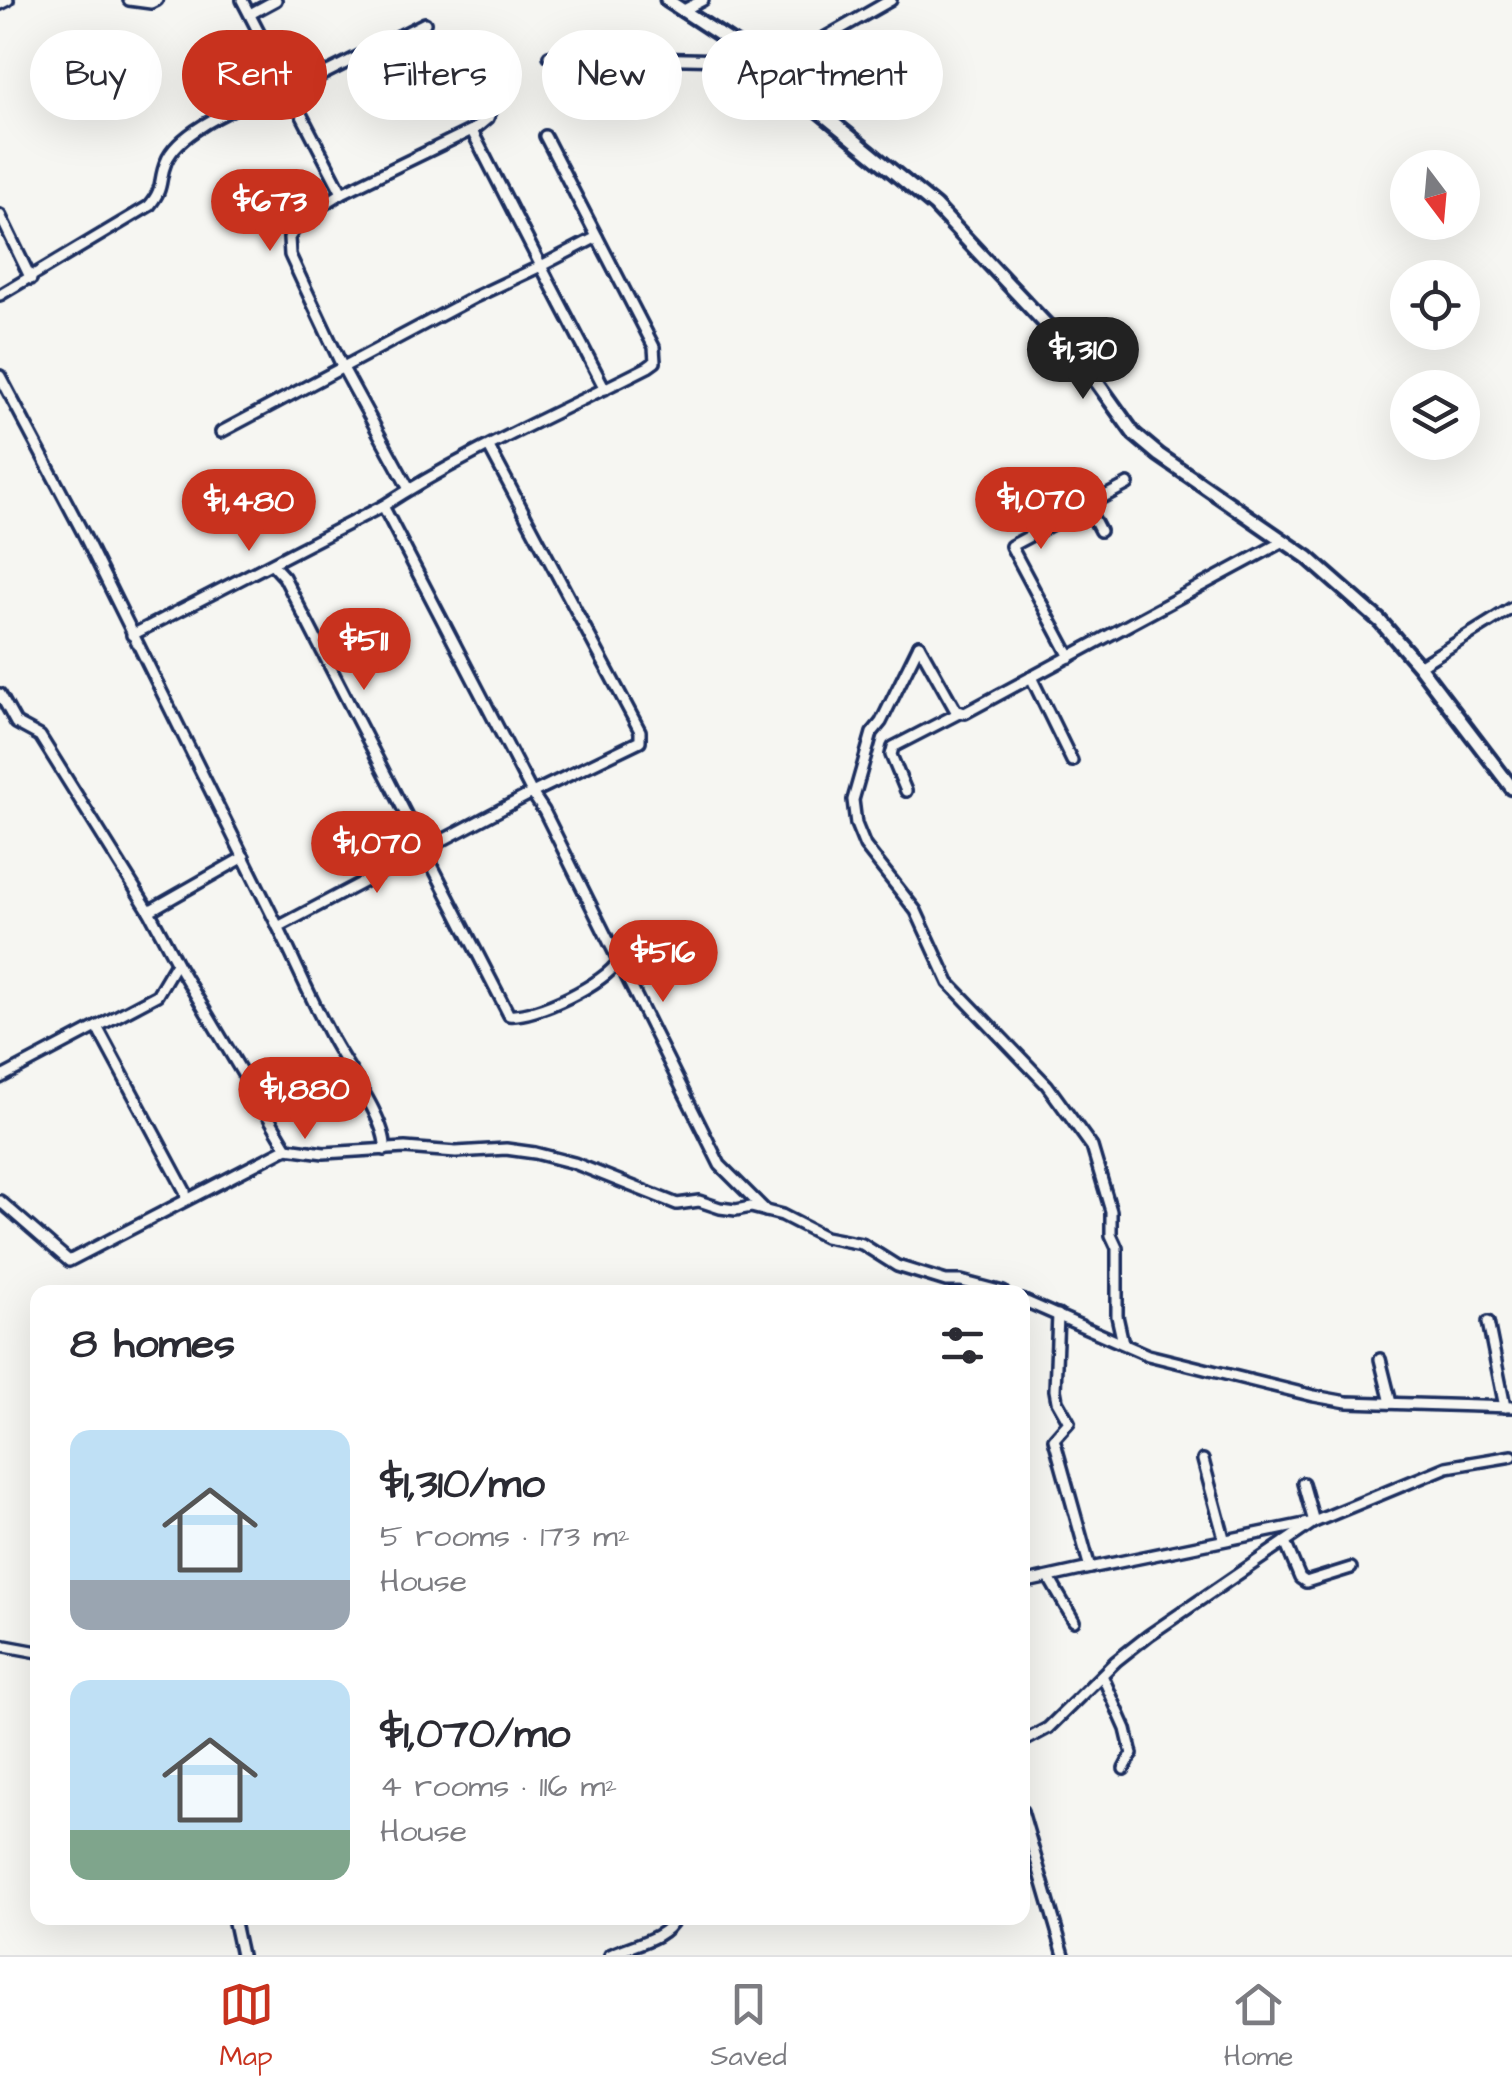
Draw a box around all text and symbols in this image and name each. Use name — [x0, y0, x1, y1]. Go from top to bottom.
chip: Buy — [30, 30, 162, 120]
chip: Rent — [182, 30, 327, 120]
chip: Filters — [347, 30, 522, 120]
chip: New — [542, 30, 682, 120]
chip: Apartment — [702, 30, 943, 120]
north arrow — [1390, 150, 1480, 240]
map controls — [1390, 150, 1480, 460]
pin: $673 — [211, 169, 329, 254]
text: $673 — [233, 179, 307, 224]
button: locate — [1390, 260, 1480, 350]
pin: $1,310 — [1002, 317, 1164, 402]
text: $1,310 — [1049, 327, 1117, 372]
button: layers — [1390, 370, 1480, 460]
pin: $1,070 — [960, 467, 1122, 552]
pin: $1,480 — [168, 469, 330, 554]
text: $1,070 — [997, 477, 1085, 522]
text: $1,480 — [204, 479, 294, 524]
pin: $511 — [305, 608, 423, 693]
text: $511 — [340, 618, 388, 663]
pin: $1,070 — [296, 811, 458, 896]
text: $1,070 — [333, 821, 421, 866]
pin: $516 — [604, 920, 722, 1005]
text: $516 — [631, 930, 695, 975]
pin: $1,880 — [224, 1057, 386, 1142]
text: $1,880 — [260, 1067, 350, 1112]
text: 8 homes — [70, 1316, 235, 1374]
icon: filters — [935, 1318, 990, 1373]
text: $1,310/mo — [380, 1456, 545, 1514]
icon: home — [150, 1470, 270, 1590]
text: 5 rooms · 173 m² — [380, 1514, 630, 1559]
text: House — [380, 1559, 467, 1604]
text: $1,070/mo — [380, 1706, 570, 1764]
icon: home — [150, 1720, 270, 1840]
text: 4 rooms · 116 m² — [380, 1764, 617, 1809]
text: House — [380, 1809, 467, 1854]
tab: Map — [219, 1977, 274, 2076]
tab: Saved — [711, 1977, 787, 2076]
tab: Home — [1224, 1977, 1293, 2076]

